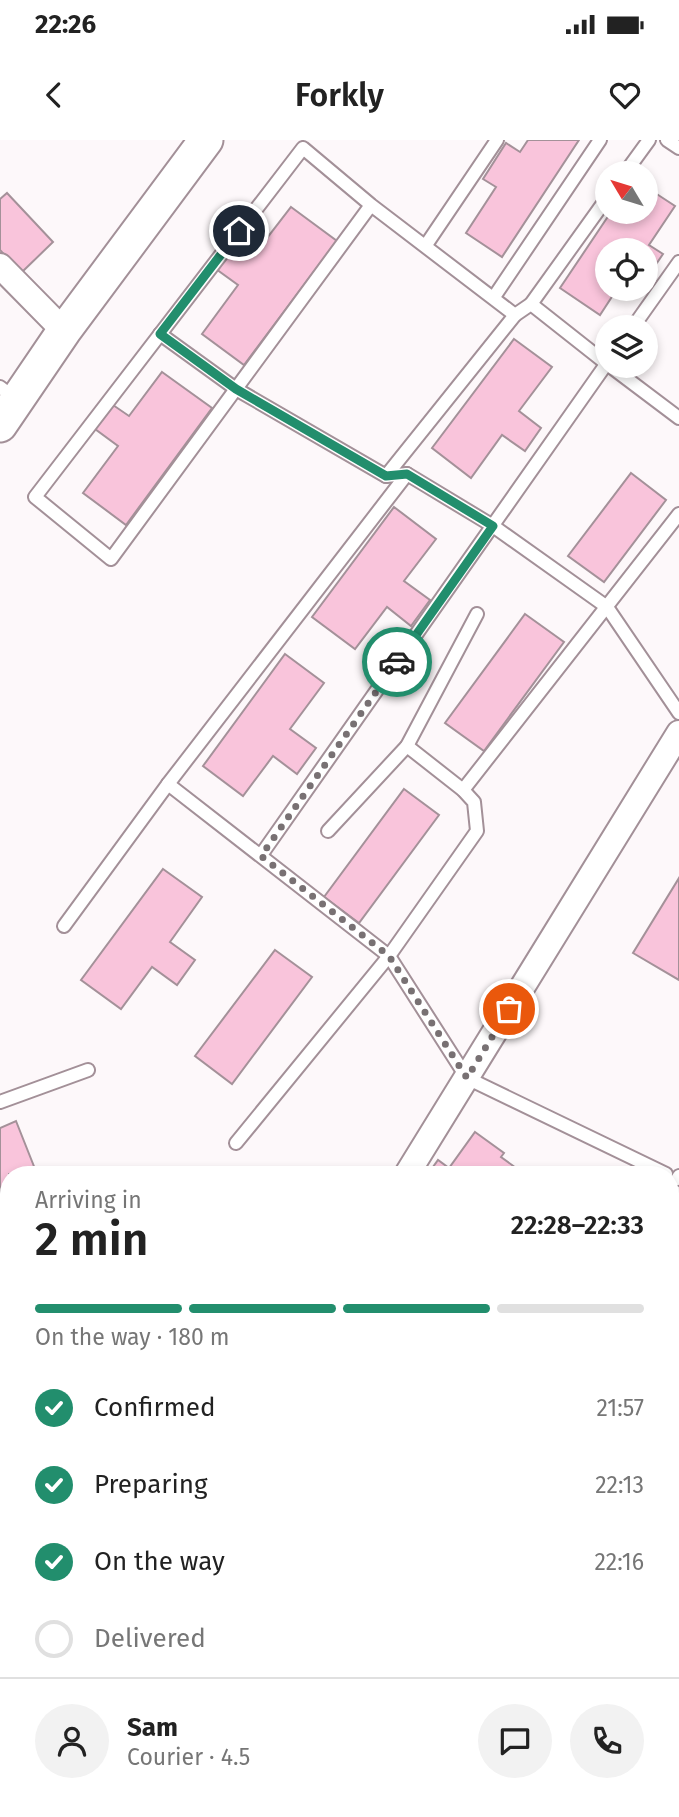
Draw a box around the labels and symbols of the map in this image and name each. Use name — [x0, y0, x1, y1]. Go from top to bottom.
north arrow — [595, 161, 658, 224]
pin — [209, 201, 269, 261]
courier — [362, 627, 432, 697]
pin — [479, 979, 539, 1039]

